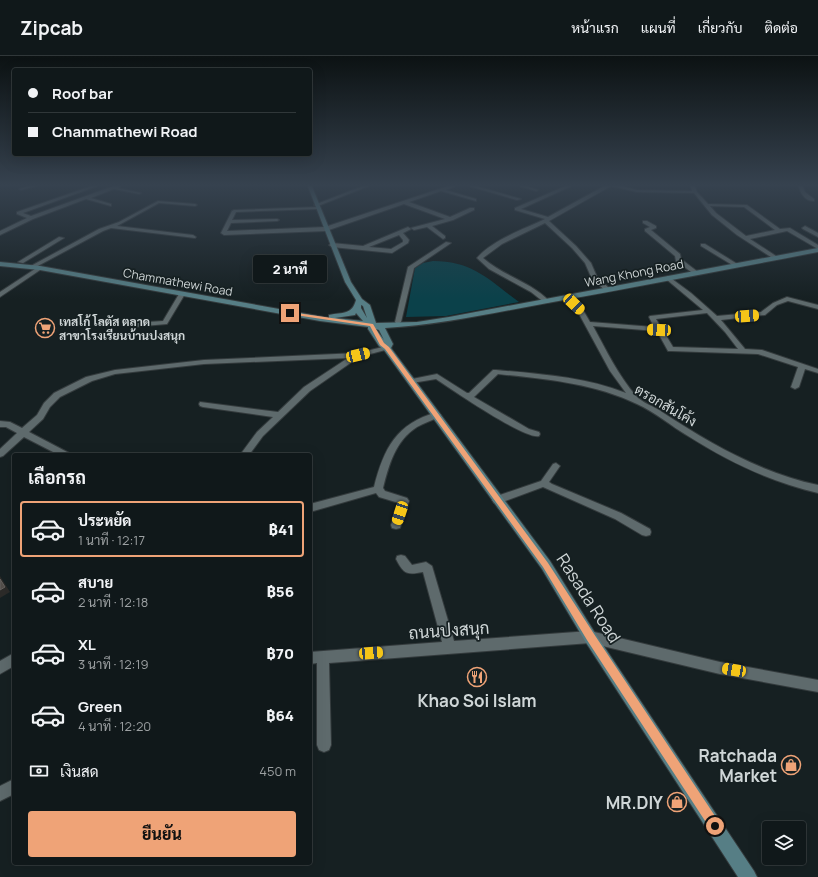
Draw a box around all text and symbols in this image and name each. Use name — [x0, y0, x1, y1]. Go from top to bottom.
text: Zipcab — [20, 15, 83, 41]
text: หน้าแรก — [571, 18, 619, 37]
text: แผนที่ — [641, 18, 676, 37]
text: เกี่ยวกับ — [698, 18, 742, 37]
text: ติดต่อ — [764, 18, 798, 37]
text: Roof bar — [52, 83, 113, 104]
text: Chammathewi Road — [52, 121, 198, 142]
callout: 2 นาที — [253, 255, 327, 283]
street label: Wang Khong Road — [583, 255, 685, 291]
text: 2 นาที — [273, 260, 307, 278]
street label: Chammathewi Road — [122, 264, 234, 300]
car — [561, 291, 587, 317]
route end — [281, 304, 299, 322]
car — [735, 309, 759, 323]
place label: เทสโก้ โลตัส ตลาด สาขาโรงเรียนบ้านปงสนุก — [59, 313, 185, 344]
supermarket icon: เทสโก้ โลตัส ตลาด สาขาโรงเรียนบ้านปงสนุก — [34, 317, 56, 339]
car — [647, 323, 671, 337]
car — [345, 346, 371, 364]
street label: ตรอกสันโค้ง — [632, 380, 700, 430]
text: เลือกรถ — [28, 465, 86, 489]
car — [391, 500, 409, 526]
text: ประหยัด — [78, 510, 131, 531]
icon: car — [30, 511, 66, 547]
text: ฿41 — [269, 519, 294, 540]
text: 1 นาที · 12:17 — [78, 531, 145, 549]
street label: Rasada Road — [552, 549, 626, 647]
text: สบาย — [78, 572, 113, 593]
icon: car — [30, 573, 66, 609]
text: ฿56 — [267, 581, 294, 602]
text: 2 นาที · 12:18 — [78, 593, 148, 611]
street label: ถนนปงสนุก — [408, 616, 490, 645]
text: XL — [78, 634, 96, 655]
icon: car — [30, 635, 66, 671]
text: ฿70 — [267, 643, 294, 664]
car — [359, 646, 383, 660]
text: 3 นาที · 12:19 — [78, 655, 149, 673]
car — [721, 662, 747, 678]
restaurant icon: Khao Soi Islam — [466, 666, 488, 688]
place label: Khao Soi Islam — [417, 689, 537, 712]
text: Green — [78, 696, 122, 717]
icon: car — [30, 697, 66, 733]
text: ฿64 — [266, 705, 294, 726]
text: 4 นาที · 12:20 — [78, 717, 151, 735]
place label: Ratchada Market — [699, 744, 777, 787]
shop icon: Ratchada Market — [780, 754, 802, 776]
icon: cash — [28, 760, 50, 782]
text: เงินสด — [60, 761, 99, 782]
text: 450 m — [259, 762, 296, 780]
place label: MR.DIY — [606, 791, 664, 814]
shop icon: MR.DIY — [666, 791, 688, 813]
button: ยืนยัน — [28, 811, 296, 857]
route start — [706, 817, 724, 835]
map controls — [762, 821, 806, 865]
button: layers — [762, 821, 806, 865]

